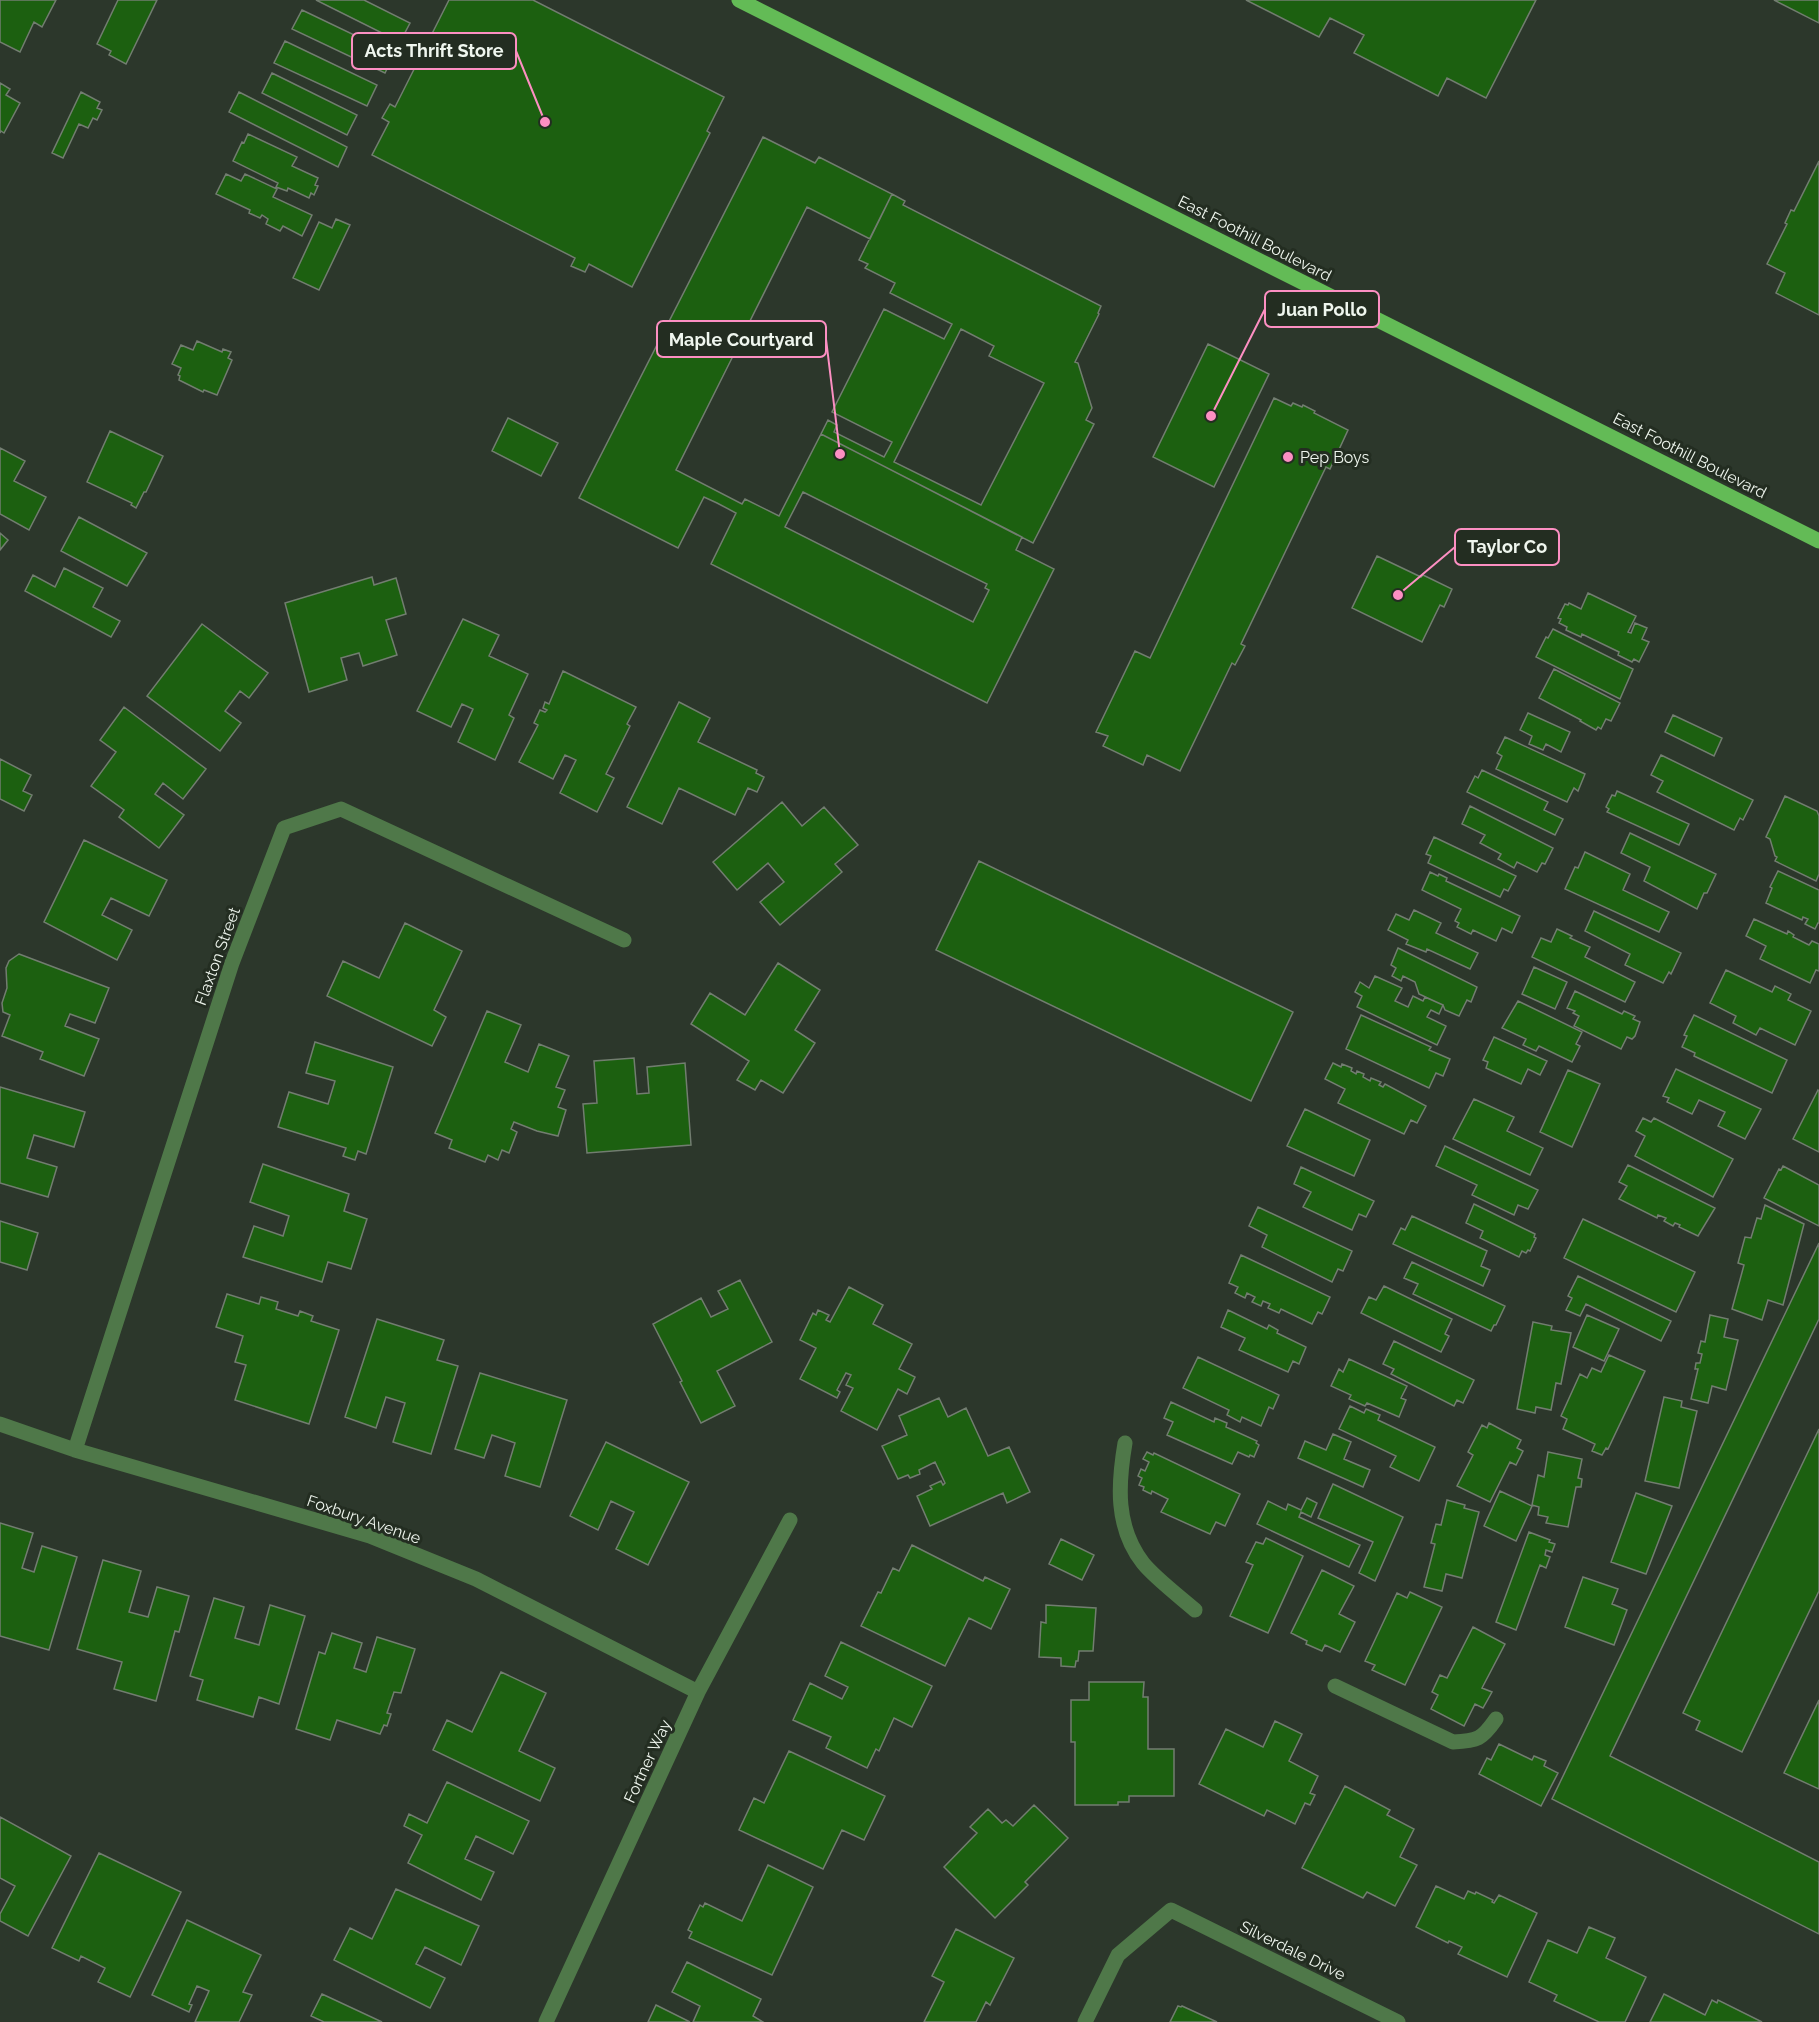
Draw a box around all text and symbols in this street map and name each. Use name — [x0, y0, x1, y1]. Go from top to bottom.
callout: Acts Thrift Store — [352, 33, 516, 69]
text: Acts Thrift Store — [364, 40, 504, 61]
street label: East Foothill Boulevard — [1175, 192, 1335, 285]
callout: Juan Pollo — [1265, 291, 1379, 327]
text: Juan Pollo — [1277, 299, 1367, 320]
callout: Maple Courtyard — [657, 321, 826, 357]
text: Maple Courtyard — [669, 329, 813, 350]
street label: East Foothill Boulevard — [1610, 409, 1770, 502]
place label: Pep Boys — [1300, 448, 1369, 467]
marker: Pep Boys — [1281, 450, 1295, 464]
callout: Taylor Co — [1455, 529, 1559, 565]
text: Taylor Co — [1467, 536, 1547, 557]
street label: Flaxton Street — [191, 904, 244, 1008]
street label: Foxbury Avenue — [304, 1491, 423, 1548]
street label: Fortner Way — [620, 1716, 675, 1806]
street label: Silverdale Drive — [1237, 1917, 1349, 1984]

